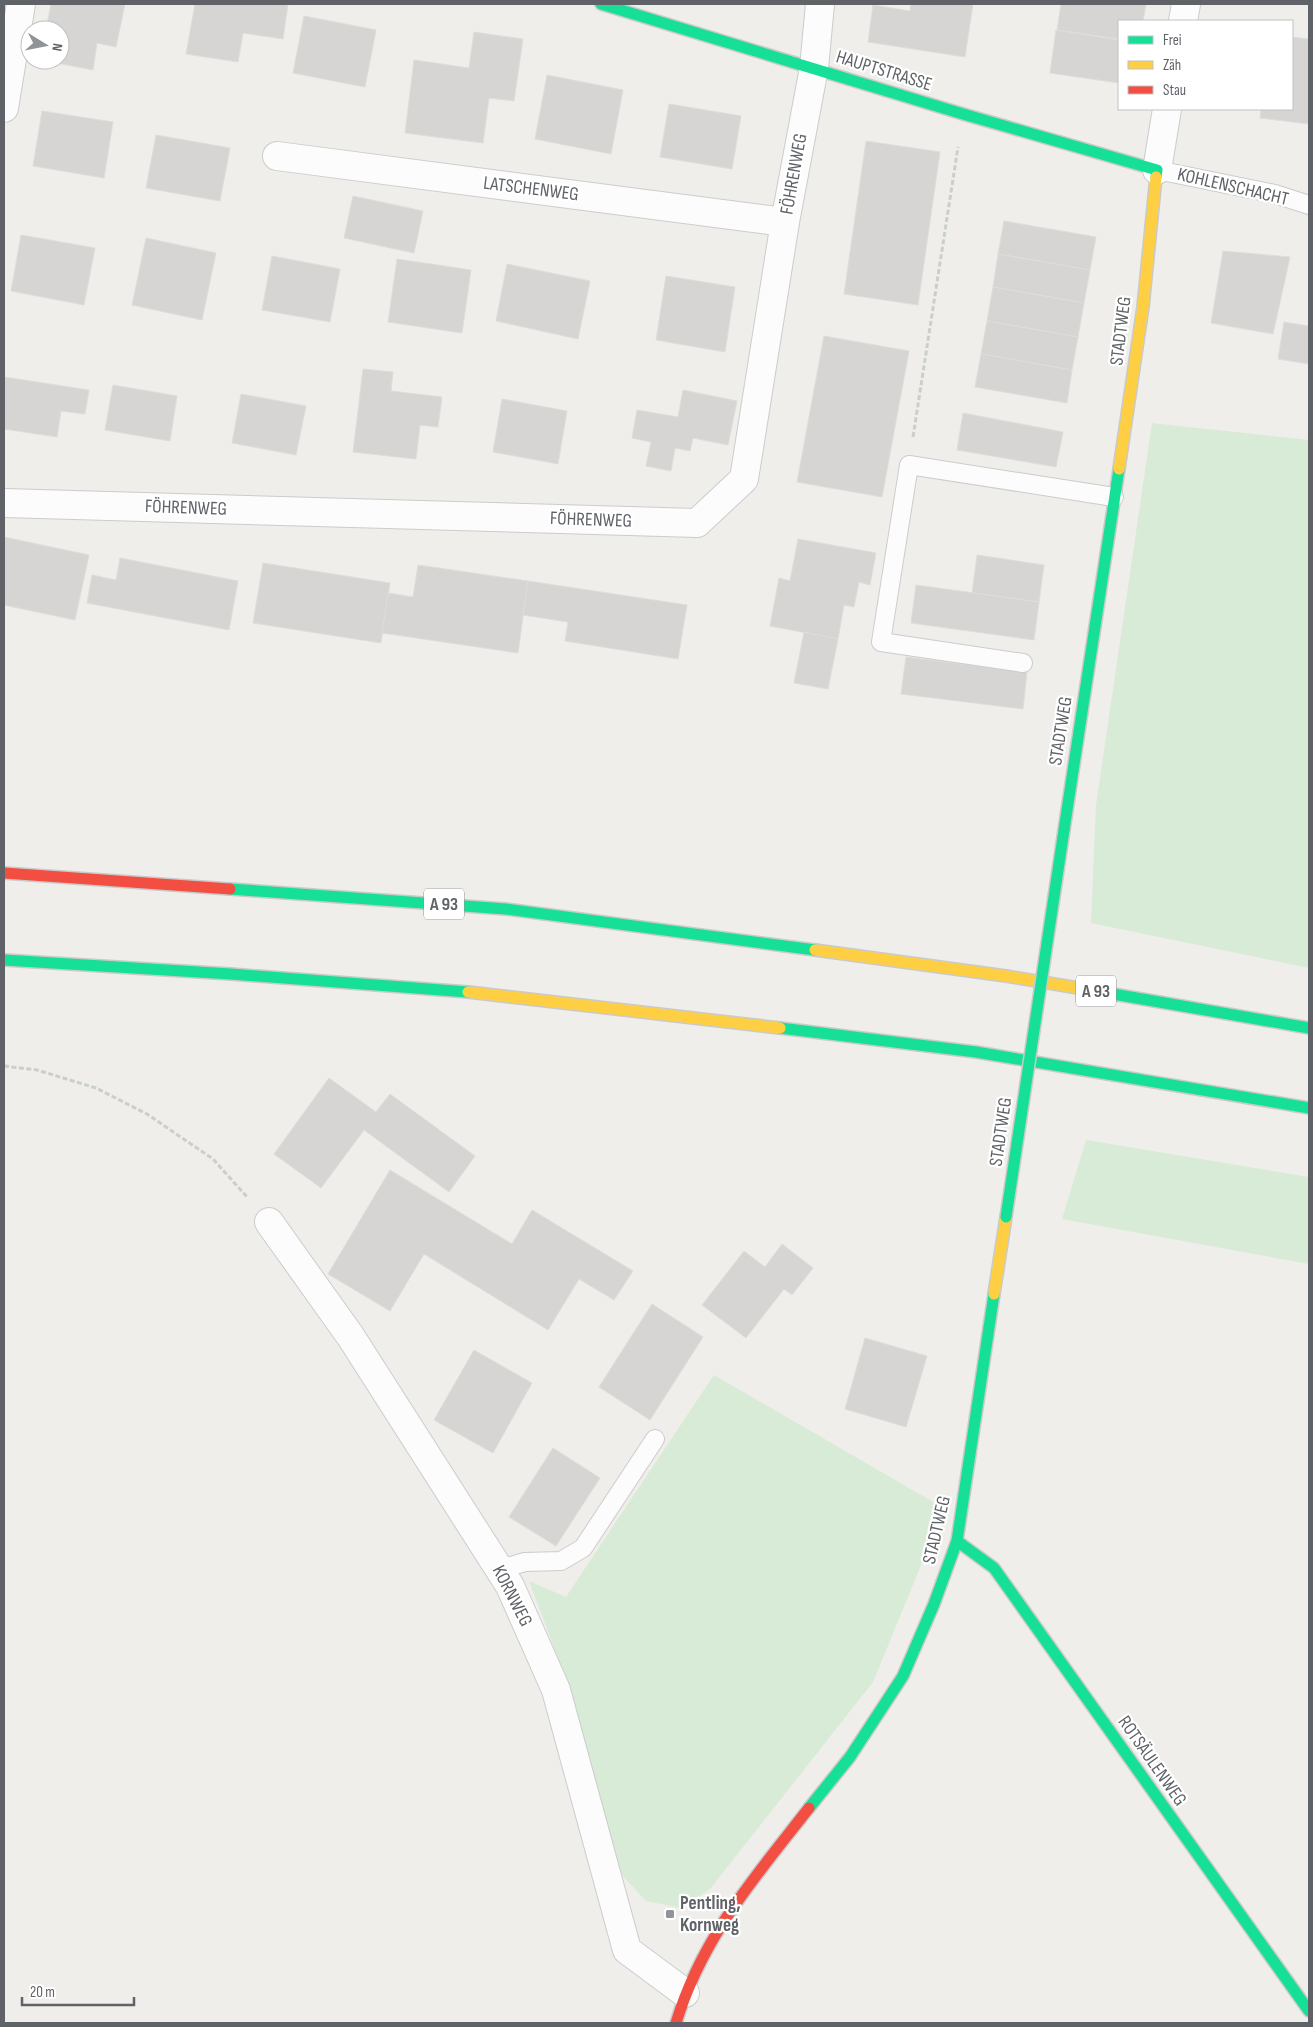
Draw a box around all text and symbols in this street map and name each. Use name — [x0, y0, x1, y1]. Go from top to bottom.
north arrow — [20, 20, 70, 70]
legend — [1118, 20, 1293, 110]
text: Frei — [1163, 31, 1182, 50]
text: N — [48, 42, 66, 52]
street label: HAUPTSTRASSE — [833, 46, 935, 96]
text: Zäh — [1163, 56, 1181, 75]
text: Stau — [1163, 81, 1186, 100]
street label: FÖHRENWEG — [776, 132, 812, 216]
street label: KOHLENSCHACHT — [1175, 163, 1291, 211]
street label: LATSCHENWEG — [482, 172, 580, 206]
street label: STADTWEG — [1105, 295, 1137, 367]
street label: FÖHRENWEG — [145, 495, 227, 521]
street label: FÖHRENWEG — [550, 507, 632, 533]
street label: STADTWEG — [1044, 695, 1078, 767]
road number: A 93 — [424, 889, 464, 920]
road number: A 93 — [1076, 976, 1116, 1006]
street label: STADTWEG — [985, 1096, 1017, 1168]
street label: STADTWEG — [918, 1494, 956, 1566]
street label: KORNWEG — [487, 1562, 537, 1630]
street label: ROTSÄULENWEG — [1113, 1711, 1191, 1811]
place label: Pentling, Kornweg — [680, 1892, 741, 1937]
marker: Pentling, Kornweg — [664, 1908, 676, 1920]
scale bar — [22, 1974, 135, 2006]
text: 20 m — [30, 1983, 55, 2002]

